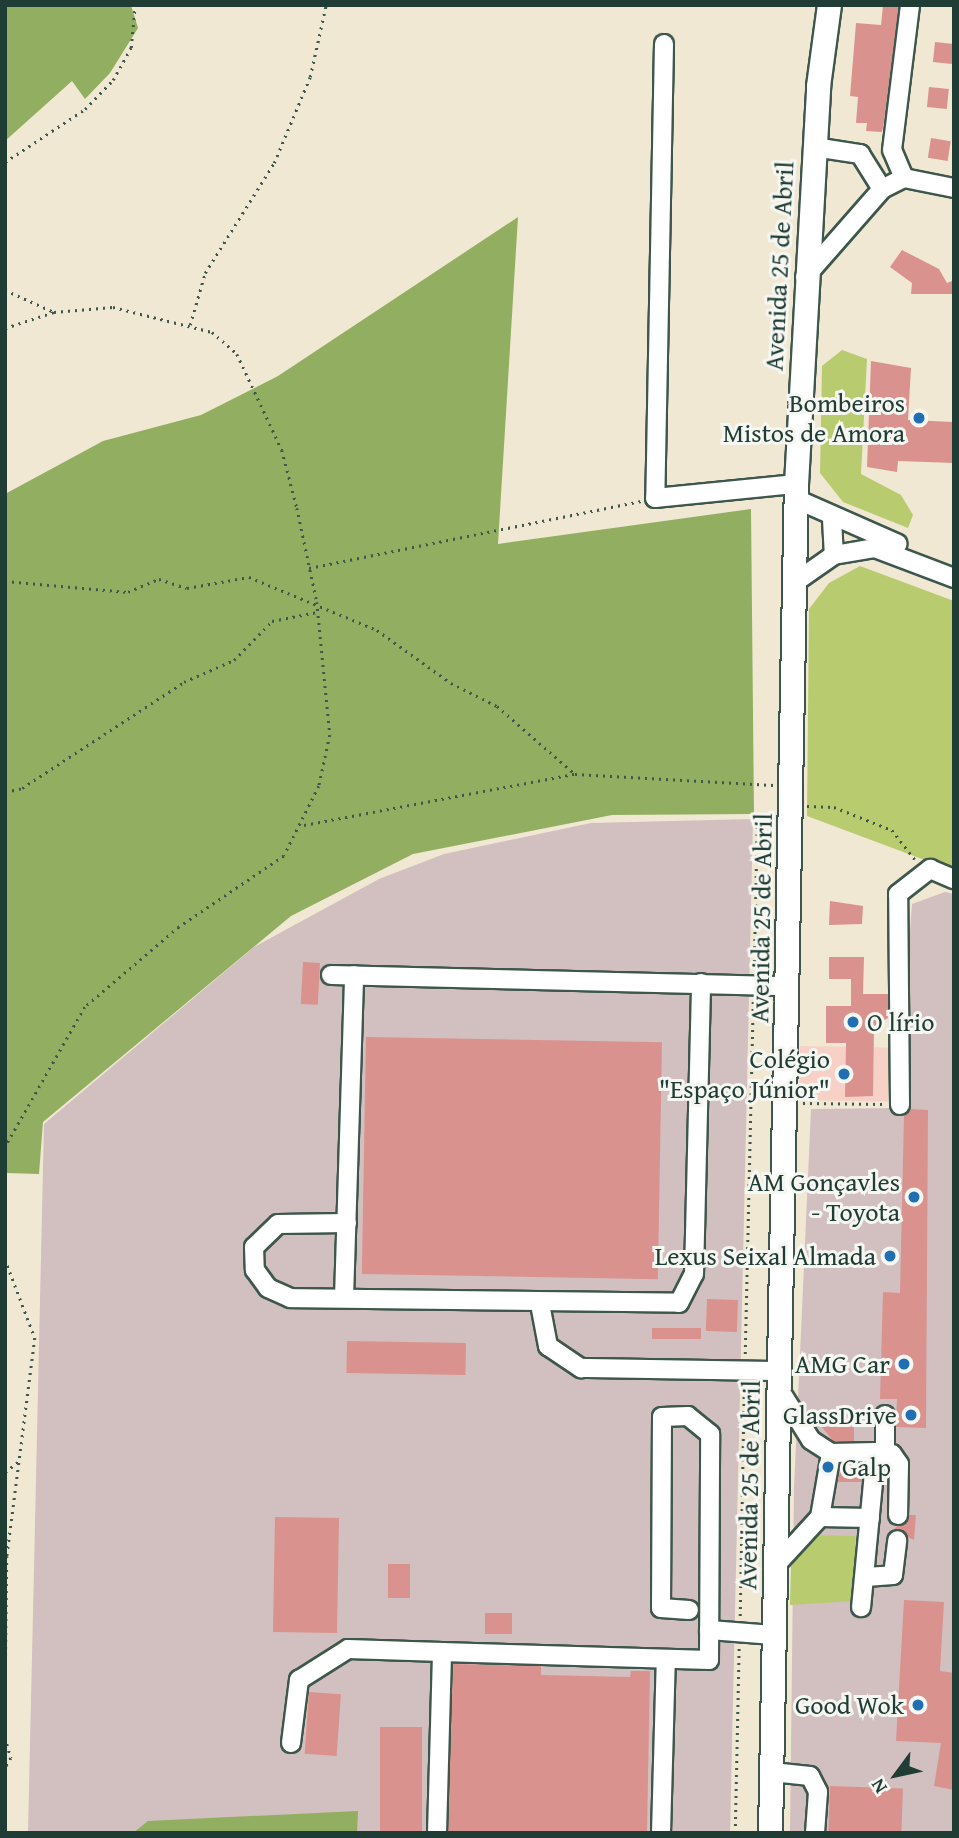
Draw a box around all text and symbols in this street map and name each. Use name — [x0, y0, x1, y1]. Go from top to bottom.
street label: Avenida 25 de Abril — [758, 160, 800, 372]
place label: Bombeiros Mistos de Amora — [723, 387, 905, 448]
marker: Bombeiros Mistos de Amora — [911, 410, 927, 426]
street label: Avenida 25 de Abril — [744, 813, 778, 1023]
place label: O lírio — [867, 1006, 934, 1038]
marker: O lírio — [845, 1014, 861, 1030]
place label: Colégio "Espaço Júnior" — [659, 1043, 830, 1104]
marker: Colégio "Espaço Júnior" — [836, 1066, 852, 1082]
place label: AM Gonçavles - Toyota — [748, 1166, 900, 1228]
marker: AM Gonçavles - Toyota — [906, 1189, 922, 1205]
place label: Lexus Seixal Almada — [655, 1240, 876, 1272]
marker: Lexus Seixal Almada — [882, 1248, 898, 1264]
place label: AMG Car — [795, 1348, 890, 1380]
marker: AMG Car — [896, 1356, 912, 1372]
street label: Avenida 25 de Abril — [732, 1380, 766, 1590]
place label: GlassDrive — [783, 1399, 897, 1431]
marker: GlassDrive — [903, 1407, 919, 1423]
place label: Galp — [842, 1451, 891, 1483]
marker: Galp — [820, 1459, 836, 1475]
place label: Good Wok — [795, 1689, 904, 1721]
marker: Good Wok — [910, 1697, 926, 1713]
north arrow — [861, 1740, 931, 1810]
text: N — [863, 1773, 894, 1799]

